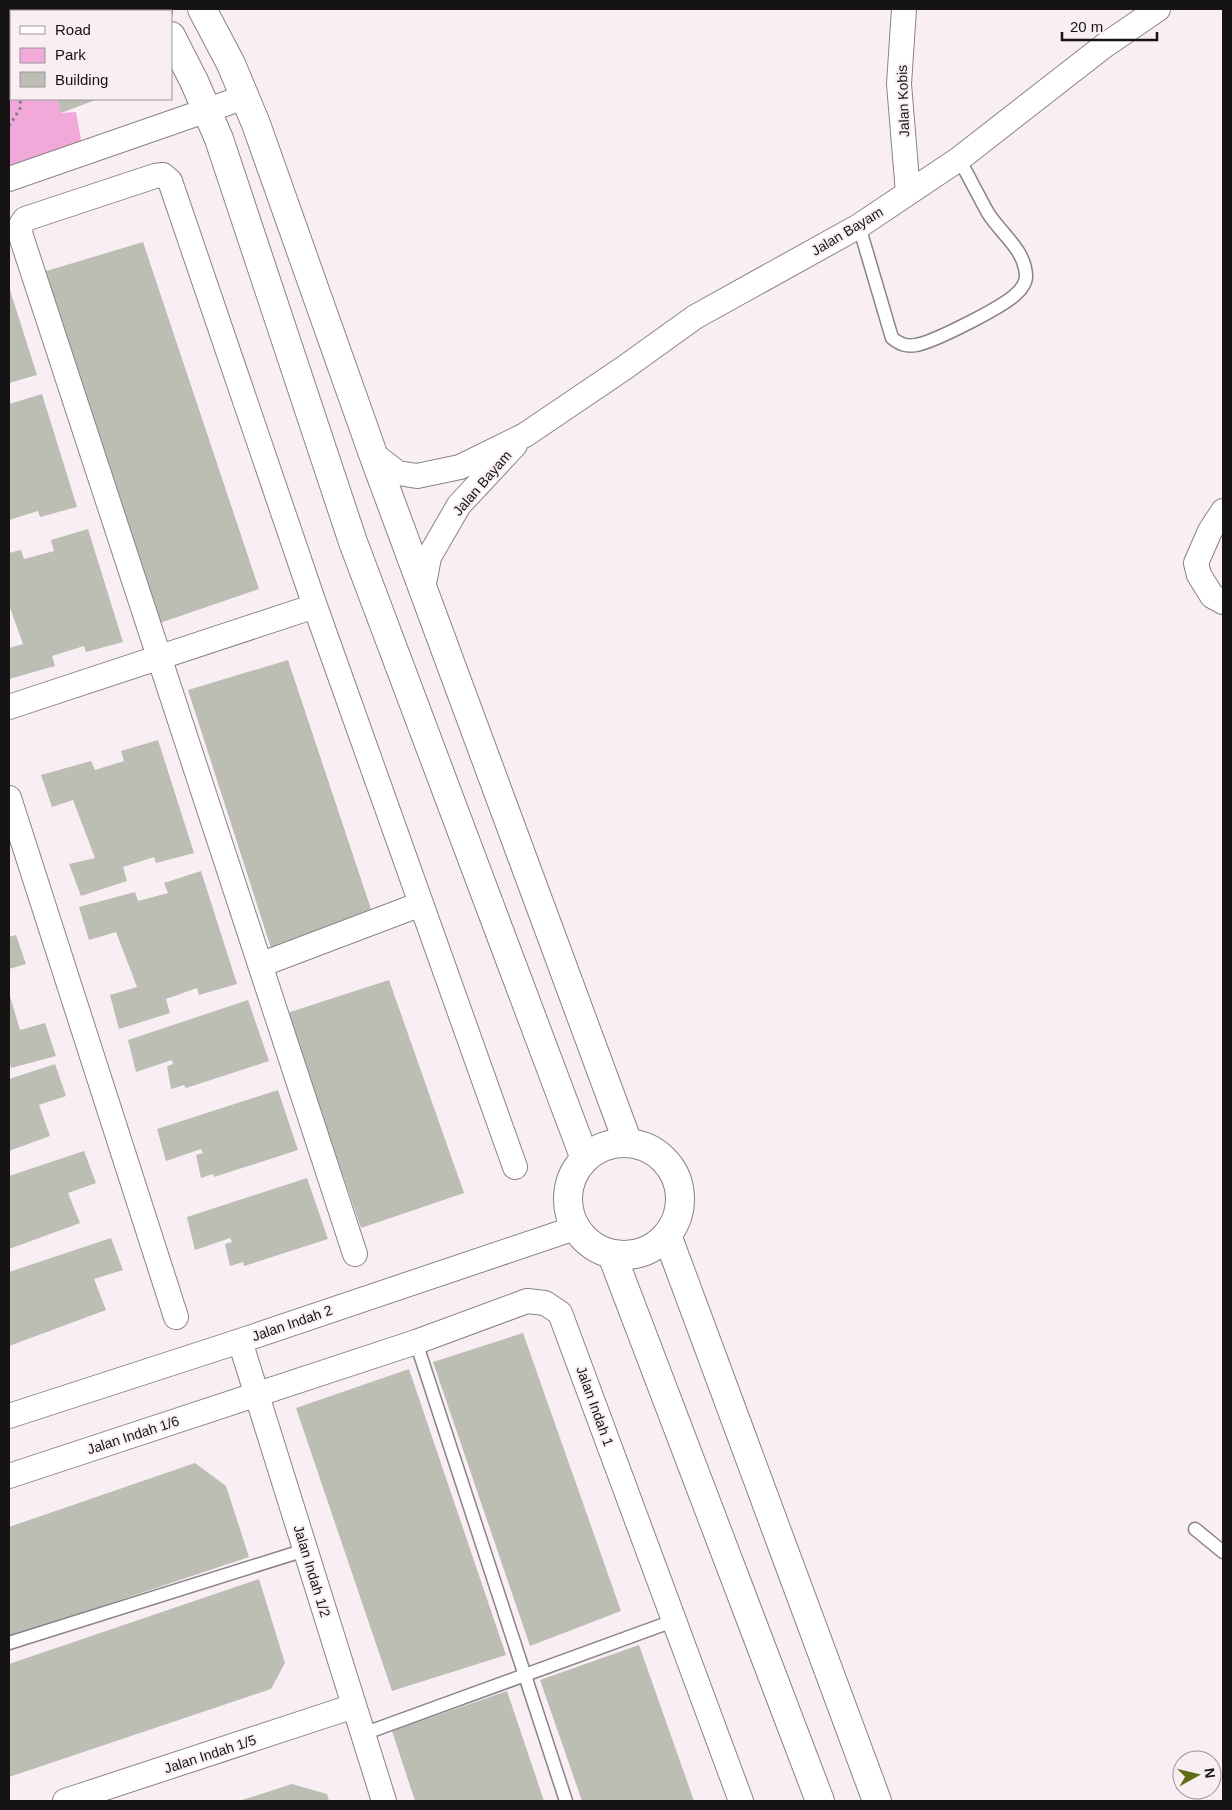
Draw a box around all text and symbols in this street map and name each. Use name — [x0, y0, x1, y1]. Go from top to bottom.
legend — [10, 10, 172, 100]
scale bar — [1062, 10, 1157, 42]
text: 20 m — [1070, 18, 1103, 35]
text: Road — [55, 21, 91, 38]
text: Park — [55, 46, 86, 63]
street label: Jalan Kobis — [894, 65, 912, 137]
text: Building — [55, 71, 108, 88]
street label: Jalan Bayam — [808, 203, 886, 259]
street label: Jalan Bayam — [449, 447, 515, 519]
street label: Jalan Indah 2 — [250, 1302, 335, 1344]
street label: Jalan Indah 1 — [573, 1364, 617, 1448]
street label: Jalan Indah 1/6 — [85, 1413, 181, 1457]
street label: Jalan Indah 1/2 — [290, 1523, 334, 1619]
street label: Jalan Indah 1/5 — [162, 1732, 258, 1776]
north arrow — [1172, 1750, 1222, 1800]
text: N — [1201, 1767, 1219, 1779]

